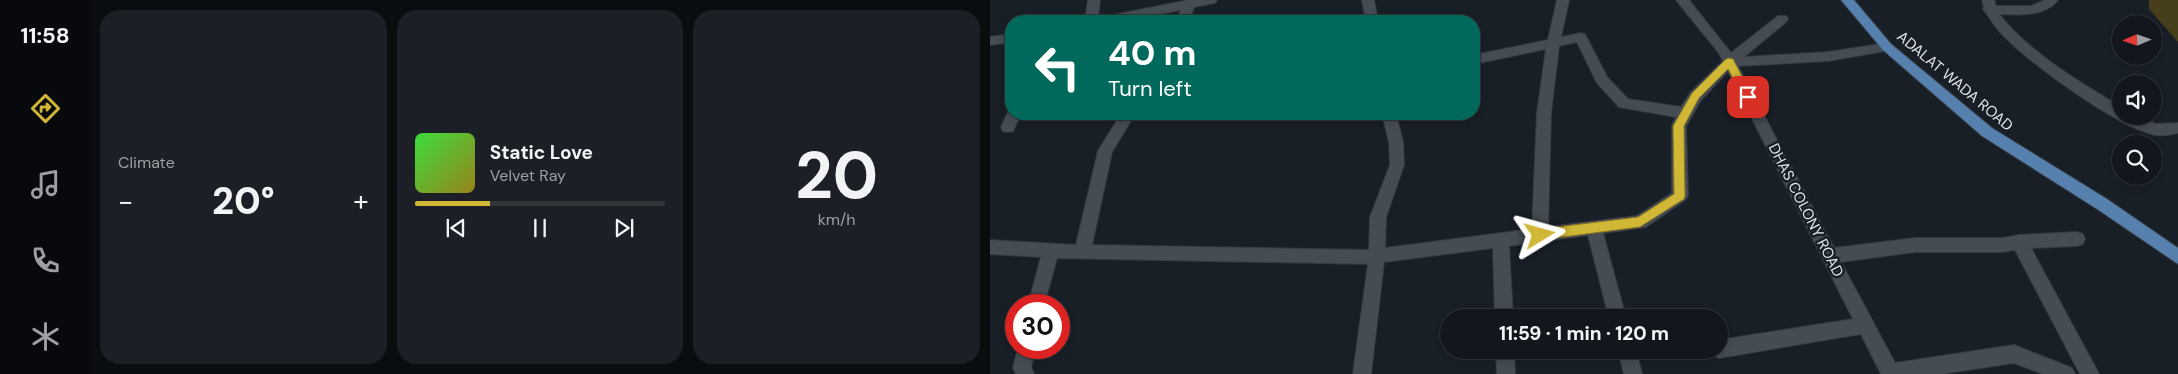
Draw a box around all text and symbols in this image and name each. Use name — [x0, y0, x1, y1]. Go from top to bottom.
north arrow — [2112, 15, 2162, 65]
map controls — [2112, 15, 2162, 185]
text: 11:58 — [20, 21, 70, 50]
street label: ADALAT WADA ROAD — [1893, 27, 2017, 135]
text: 40 m — [1108, 30, 1197, 76]
icon: left — [1025, 35, 1090, 100]
text: Turn left — [1108, 74, 1192, 103]
button: sound — [2112, 75, 2162, 125]
pin — [1727, 76, 1769, 118]
icon: arrive — [1734, 83, 1762, 111]
icon: directions — [28, 91, 63, 126]
text: 20 — [795, 134, 878, 218]
button: search — [2112, 135, 2162, 185]
text: Static Love — [490, 140, 593, 165]
street label: DHAS COLONY ROAD — [1764, 140, 1848, 280]
text: Climate — [118, 152, 175, 173]
text: Velvet Ray — [490, 165, 566, 186]
icon: music — [28, 167, 63, 202]
text: 20° — [212, 176, 275, 226]
text: − — [118, 183, 133, 220]
text: + — [353, 183, 369, 220]
position arrow — [1513, 208, 1565, 260]
text: km/h — [818, 209, 856, 230]
icon: previous — [442, 214, 470, 242]
icon: pause — [526, 214, 554, 242]
icon: next — [610, 214, 638, 242]
icon: phone — [28, 243, 63, 278]
speed limit sign: 30 — [1005, 294, 1070, 359]
icon: climate — [28, 319, 63, 354]
text: 11:59 · 1 min · 120 m — [1499, 321, 1669, 346]

